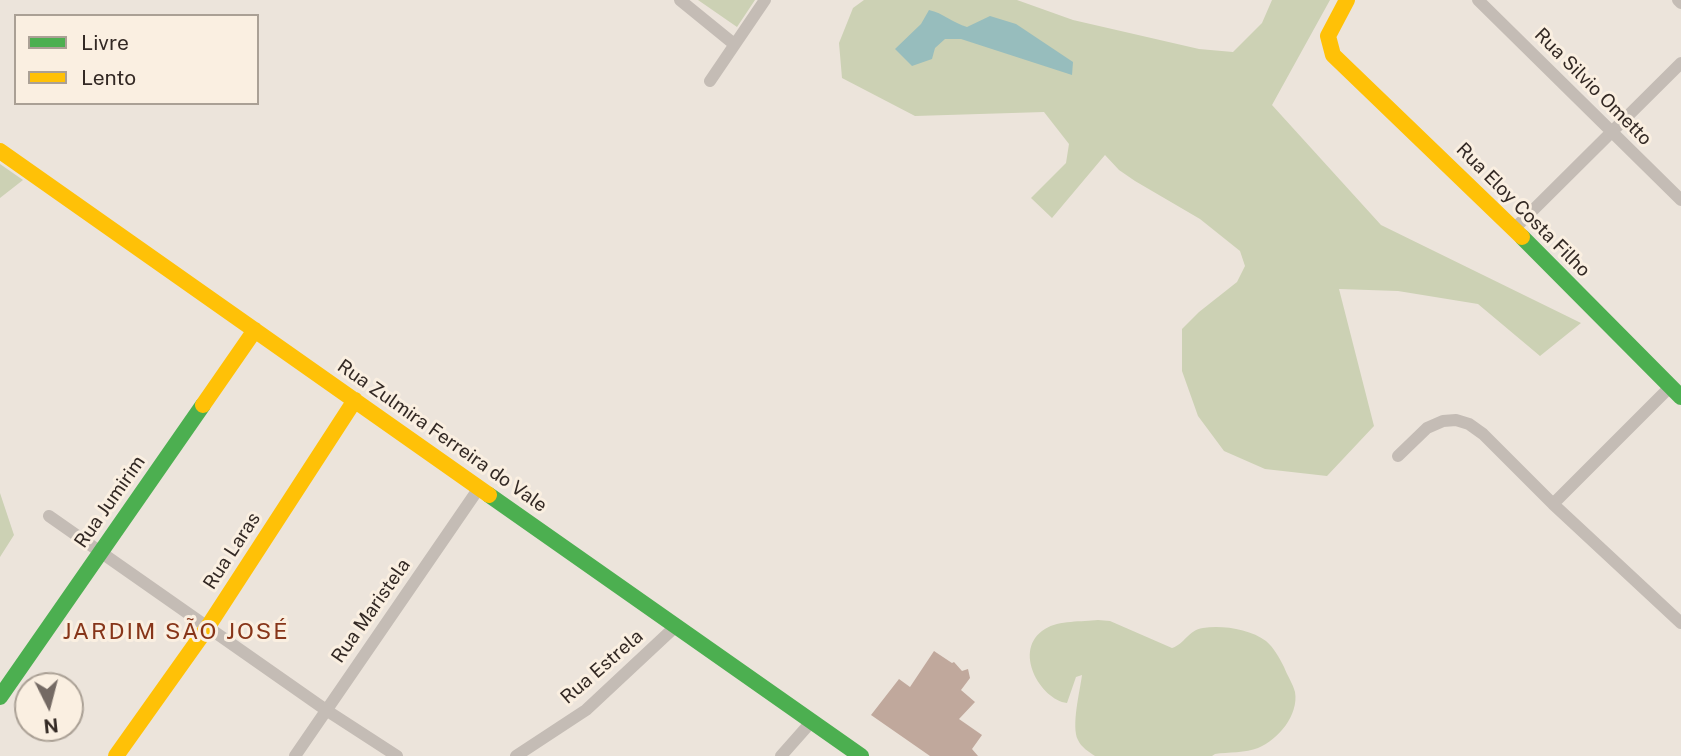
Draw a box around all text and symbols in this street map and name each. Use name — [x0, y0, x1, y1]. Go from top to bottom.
legend — [14, 14, 259, 105]
street label: Rua Silvio Ometto — [1530, 24, 1656, 150]
text: Livre — [81, 30, 129, 55]
text: Lento — [81, 65, 136, 90]
street label: Rua Eloy Costa Filho — [1451, 138, 1595, 282]
street label: Rua Zulmira Ferreira do Vale — [333, 355, 551, 517]
street label: Rua Jumirim — [70, 451, 150, 553]
street label: Rua Laras — [199, 508, 265, 594]
street label: Rua Maristela — [327, 555, 415, 667]
district label: JARDIM SÃO JOSÉ — [64, 618, 288, 646]
street label: Rua Estrela — [556, 625, 648, 709]
north arrow — [14, 672, 84, 742]
text: N — [42, 714, 60, 738]

